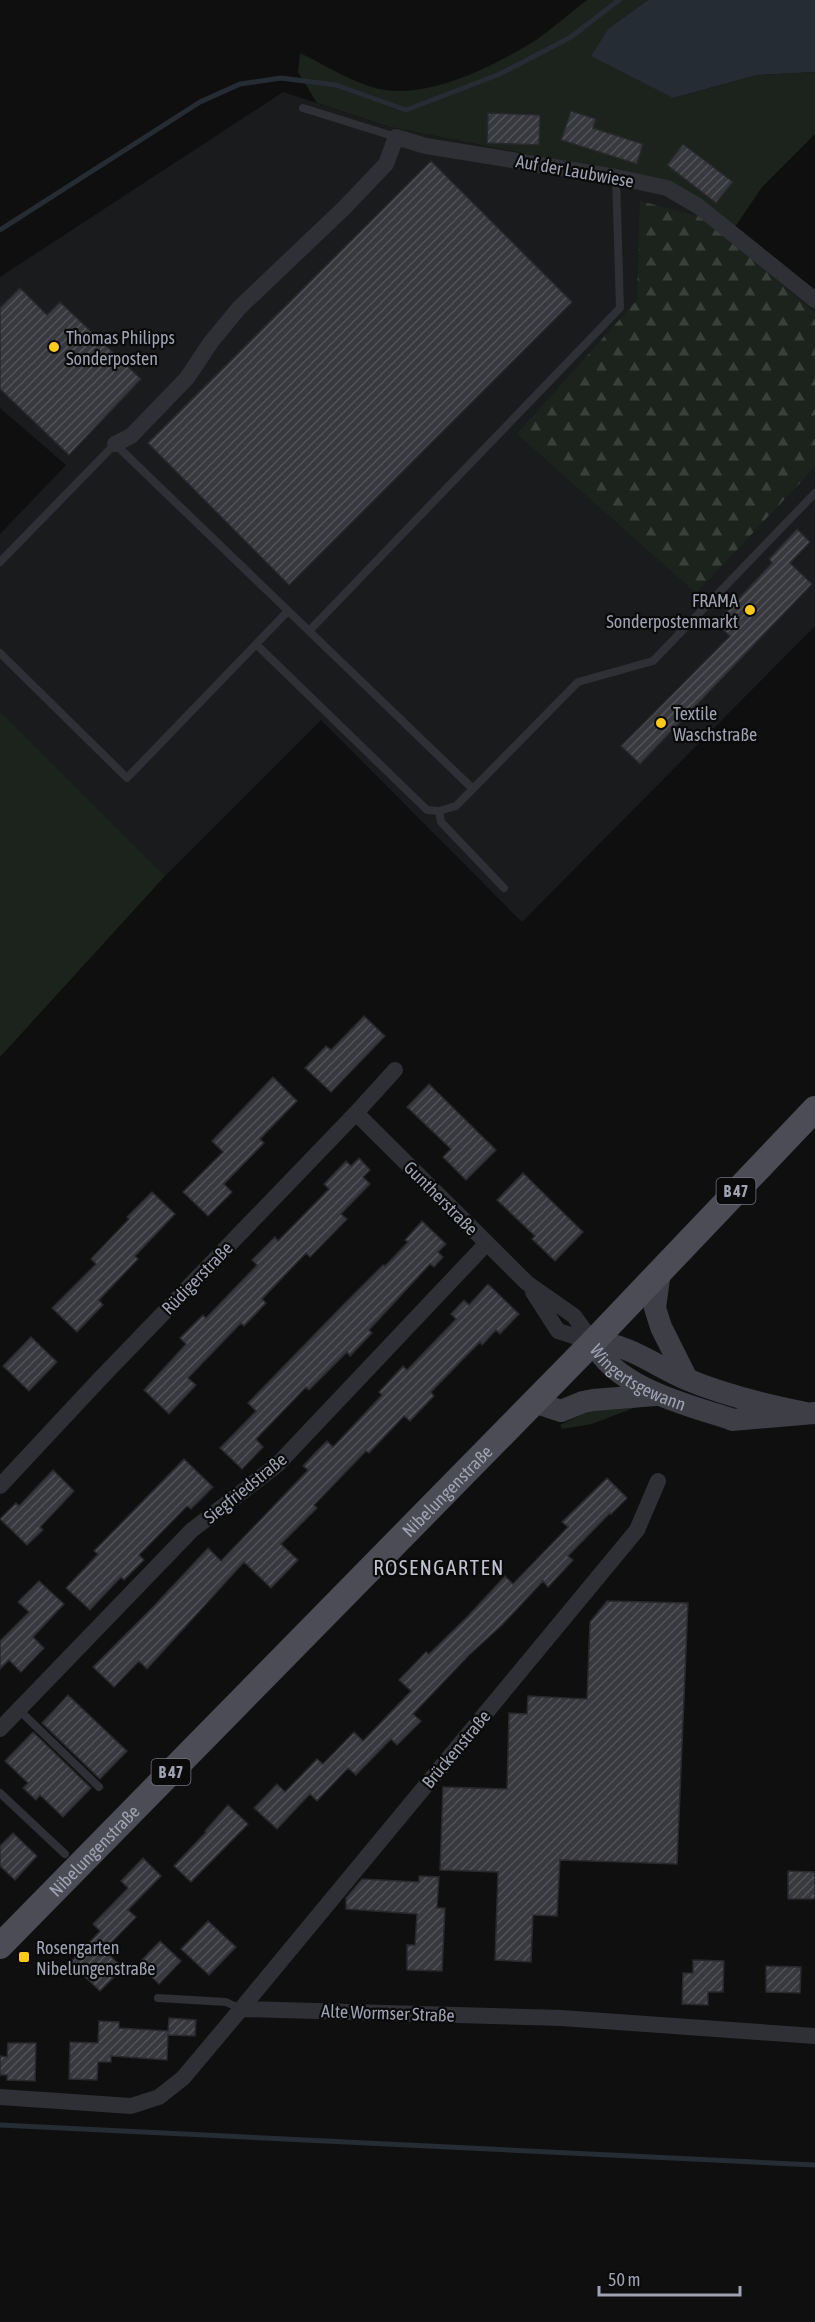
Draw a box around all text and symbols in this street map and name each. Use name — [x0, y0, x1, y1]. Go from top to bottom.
street label: Auf der Laubwiese — [514, 150, 636, 192]
place label: Thomas Philipps Sonderposten — [66, 327, 175, 369]
marker: Thomas Philipps Sonderposten — [47, 340, 61, 354]
place label: FRAMA Sonderpostenmarkt — [606, 590, 738, 632]
marker: FRAMA Sonderpostenmarkt — [743, 603, 757, 617]
place label: Textile Waschstraße — [673, 703, 757, 745]
marker: Textile Waschstraße — [654, 716, 668, 730]
street label: Guntherstraße — [400, 1157, 482, 1239]
road number: B 47 — [716, 1178, 756, 1204]
street label: Rüdigerstraße — [157, 1237, 237, 1319]
street label: Wingertsgewann — [586, 1340, 689, 1414]
street label: Nibelungenstraße — [398, 1441, 496, 1541]
street label: Siegfriedstraße — [199, 1448, 291, 1528]
district label: ROSENGARTEN — [373, 1555, 505, 1579]
street label: Brückenstraße — [417, 1706, 495, 1792]
road number: B 47 — [152, 1759, 190, 1785]
street label: Nibelungenstraße — [45, 1800, 143, 1900]
place label: Rosengarten Nibelungenstraße — [36, 1937, 155, 1979]
marker: Rosengarten Nibelungenstraße — [17, 1950, 31, 1964]
street label: Alte Wormser Straße — [321, 2000, 455, 2026]
scale bar — [599, 2259, 740, 2297]
text: 50 m — [608, 2269, 640, 2290]

